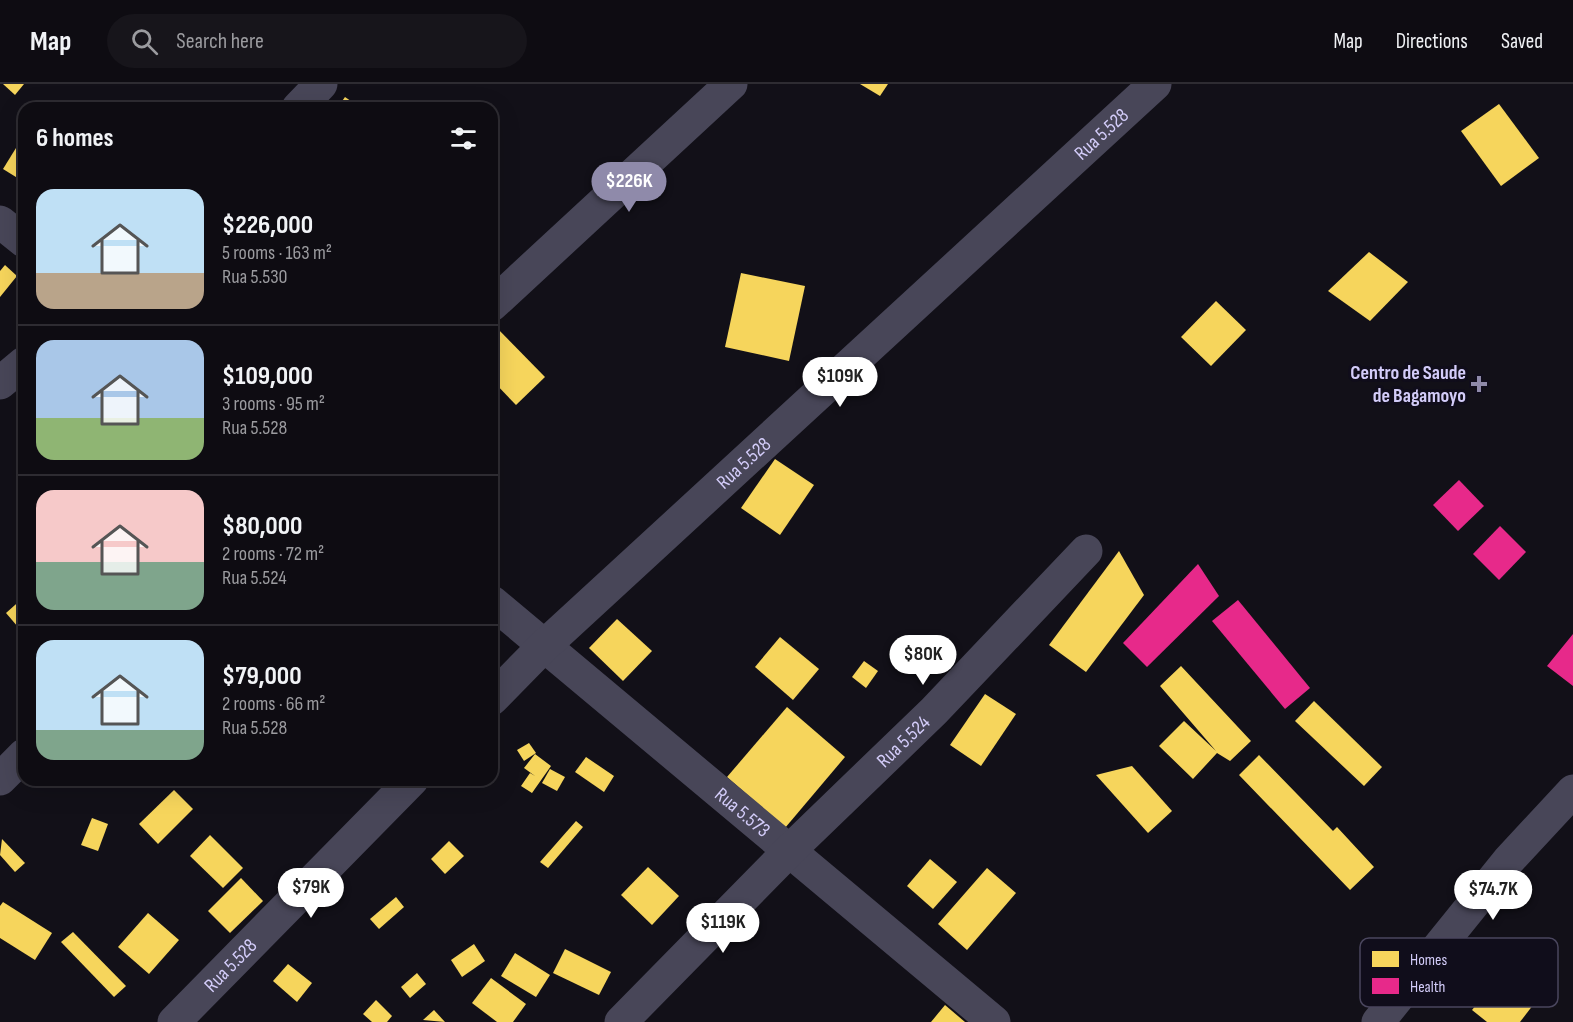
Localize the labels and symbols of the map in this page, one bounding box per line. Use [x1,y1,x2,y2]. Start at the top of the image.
street label: Rua 5.528 [1070,104,1134,165]
pin: $226K [587,162,671,213]
pin: $109K [798,357,882,408]
place label: Centro de Saude de Bagamoyo [1350,361,1466,408]
marker: Centro de Saude de Bagamoyo [1470,375,1488,393]
street label: Rua 5.528 [712,433,776,494]
pin: $80K [887,635,959,686]
street label: Rua 5.524 [872,711,935,773]
street label: Rua 5.573 [710,783,775,843]
pin: $79K [275,868,347,919]
pin: $74.7K [1444,870,1542,921]
pin: $119K [681,903,765,954]
street label: Rua 5.528 [199,934,262,997]
legend [1360,938,1558,1007]
text: Homes [1410,951,1447,970]
text: Health [1410,978,1445,997]

